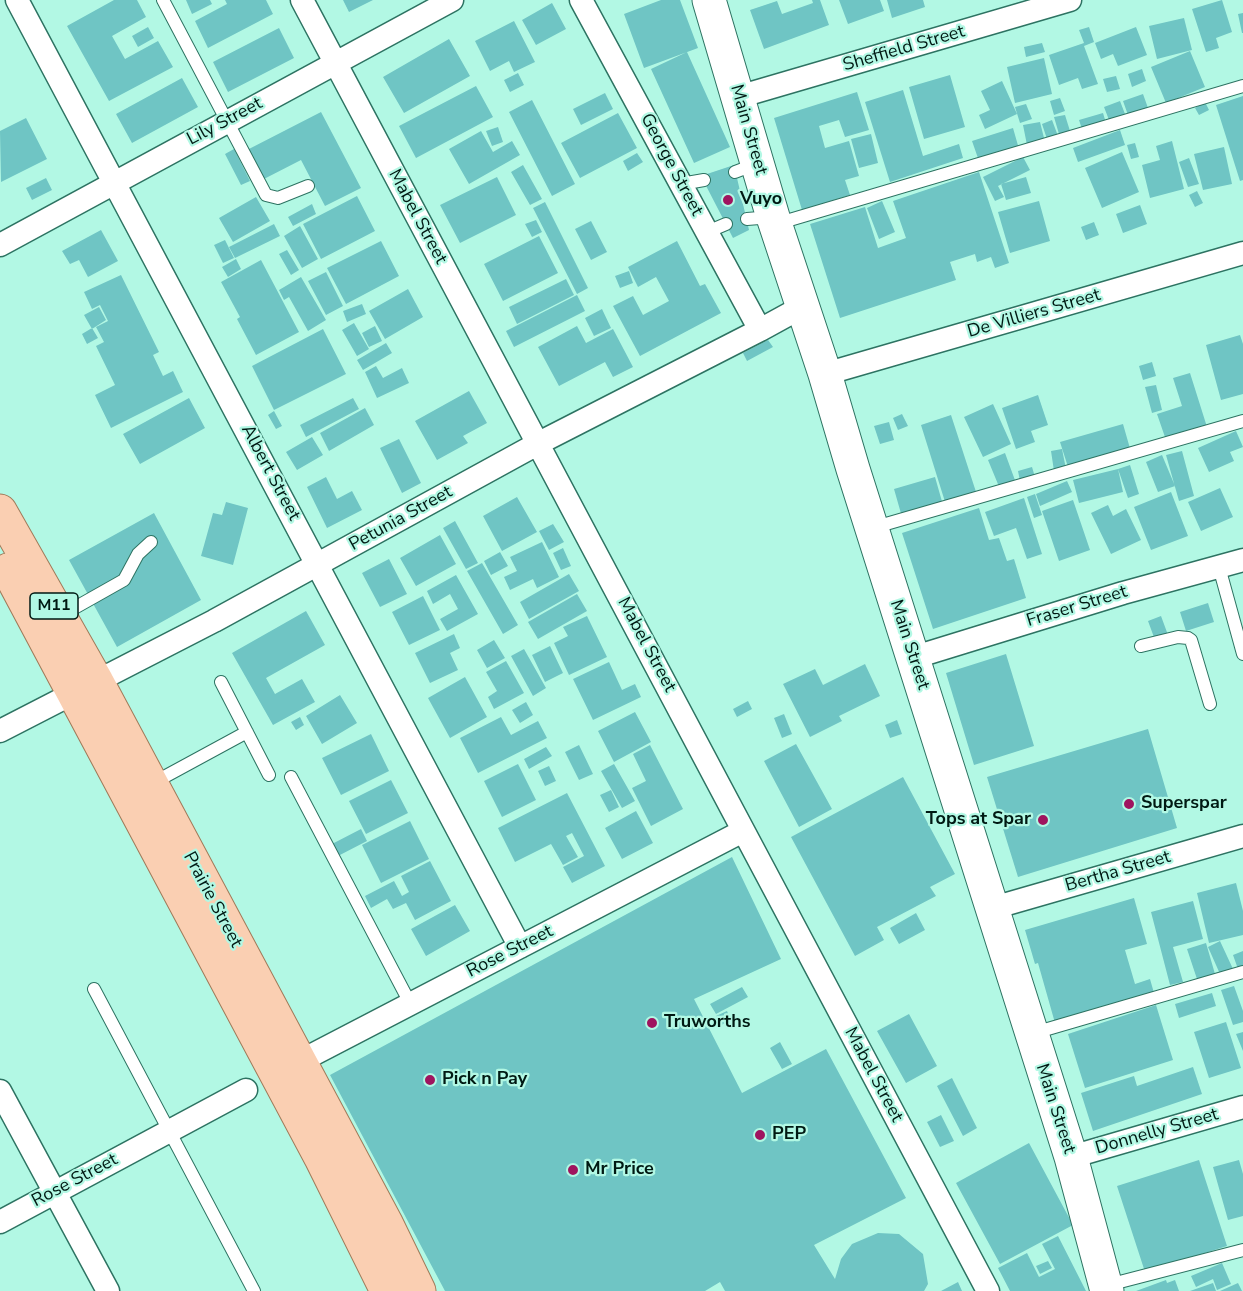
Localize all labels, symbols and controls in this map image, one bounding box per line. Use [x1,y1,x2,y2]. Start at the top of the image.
street label: Sheffield Street [841,21,967,77]
street label: Main Street [725,82,771,178]
street label: Lily Street [184,93,266,151]
street label: George Street [635,110,707,220]
street label: Mabel Street [383,166,451,268]
place label: Vuyo [740,189,782,211]
marker: Vuyo [721,193,735,207]
street label: De Villiers Street [965,285,1103,343]
street label: Albert Street [236,421,304,525]
street label: Petunia Street [346,482,456,556]
street label: Fraser Street [1024,581,1130,633]
road number: M11 [30,593,78,619]
street label: Mabel Street [612,594,680,696]
street label: Main Street [884,597,934,693]
place label: Superspar [1141,793,1227,815]
marker: Superspar [1122,797,1136,811]
place label: Tops at Spar [926,809,1031,831]
marker: Tops at Spar [1036,813,1050,827]
street label: Bertha Street [1063,847,1173,897]
street label: Prairie Street [178,848,246,952]
street label: Rose Street [463,921,557,983]
place label: Truworths [664,1012,751,1034]
marker: Truworths [645,1016,659,1030]
street label: Mabel Street [839,1024,907,1126]
street label: Main Street [1030,1061,1080,1157]
place label: Pick n Pay [442,1069,527,1091]
marker: Pick n Pay [423,1073,437,1087]
street label: Donnelly Street [1093,1104,1221,1160]
place label: PEP [772,1124,806,1146]
marker: PEP [753,1128,767,1142]
street label: Rose Street [29,1149,121,1213]
place label: Mr Price [585,1159,654,1181]
marker: Mr Price [566,1163,580,1177]

